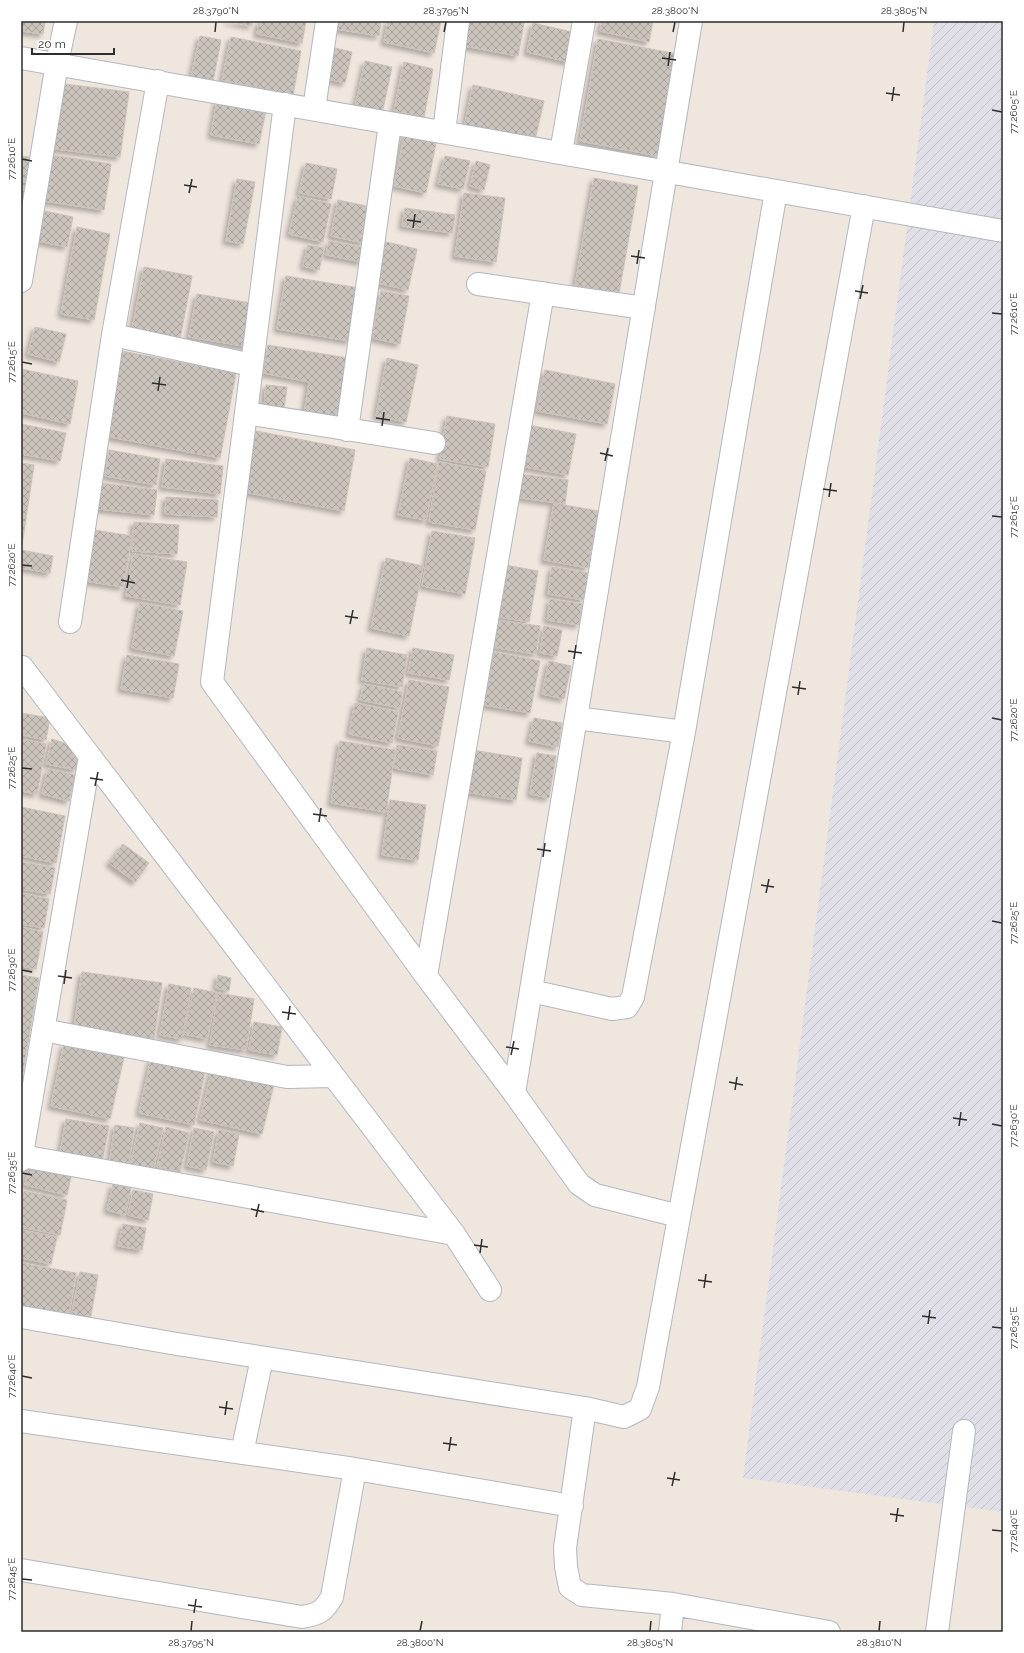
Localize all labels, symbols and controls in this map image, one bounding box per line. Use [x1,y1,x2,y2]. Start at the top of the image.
text: 28.3790°N [193,5,239,16]
text: 28.3795°N [423,5,469,16]
text: 28.3800°N [652,5,698,16]
text: 28.3805°N [881,5,927,16]
scale bar [32,30,114,56]
text: 20 m [38,37,66,51]
text: 77.2605°E [1008,90,1019,134]
text: 77.2610°E [6,138,17,180]
text: 77.2610°E [1008,293,1019,335]
text: 77.2615°E [6,341,17,383]
text: 77.2615°E [1008,496,1019,538]
text: 77.2620°E [6,543,17,587]
text: 77.2620°E [1008,698,1019,742]
text: 77.2625°E [6,747,17,789]
text: 77.2625°E [1008,902,1019,944]
text: 77.2630°E [6,948,17,992]
text: 77.2630°E [1008,1104,1019,1148]
text: 77.2635°E [6,1152,17,1194]
text: 77.2635°E [1008,1307,1019,1349]
text: 77.2640°E [6,1354,17,1398]
text: 77.2640°E [1008,1509,1019,1553]
text: 77.2645°E [6,1558,17,1600]
text: 28.3795°N [168,1637,214,1648]
text: 28.3800°N [397,1637,443,1648]
text: 28.3805°N [627,1637,673,1648]
text: 28.3810°N [857,1637,901,1648]

